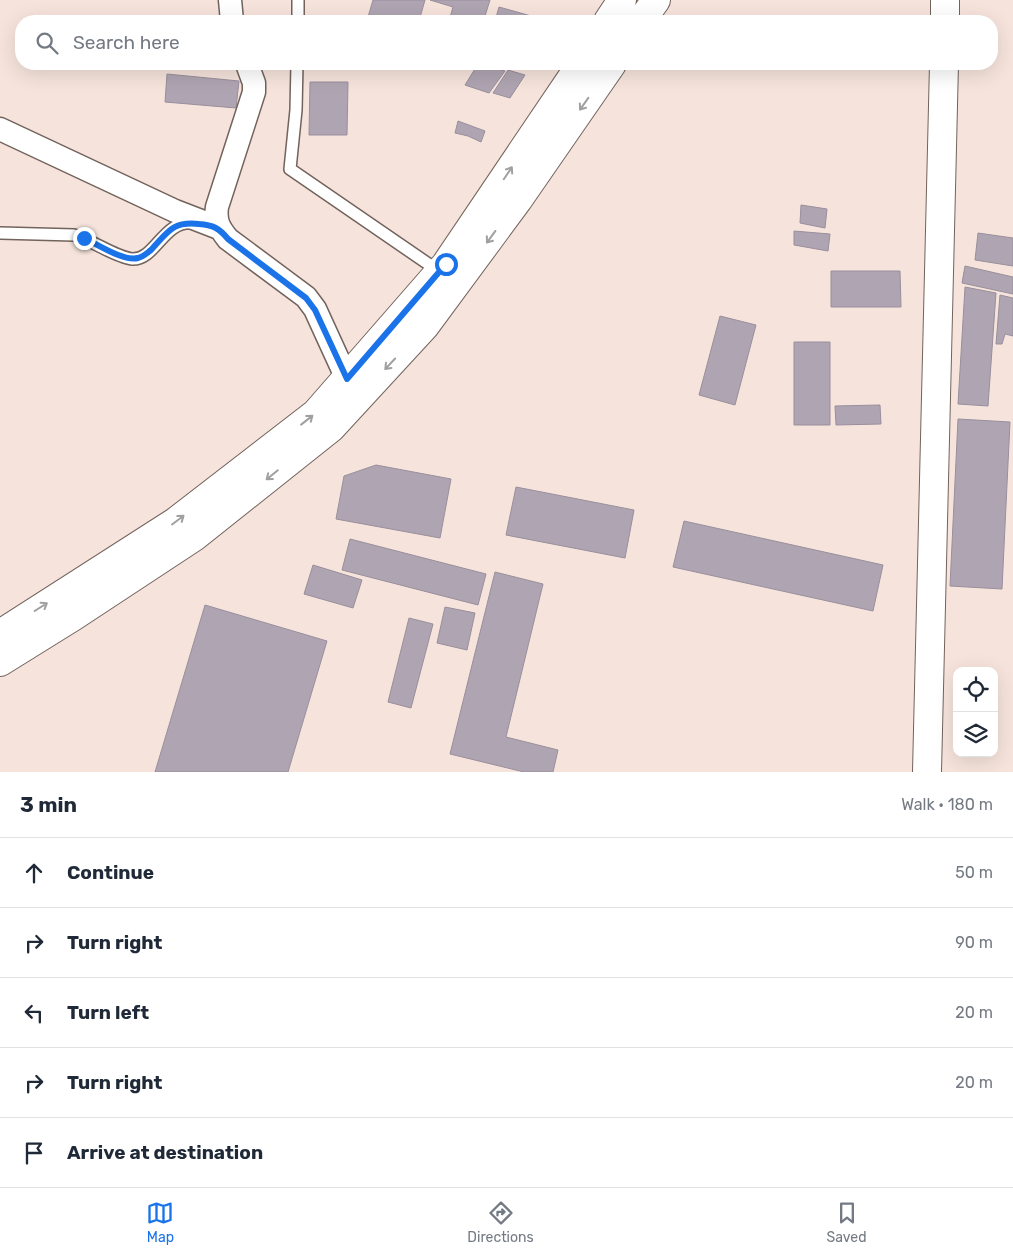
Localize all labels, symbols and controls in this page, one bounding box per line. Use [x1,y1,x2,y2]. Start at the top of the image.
search box [15,15,998,70]
icon: search [33,29,61,57]
text: Search here [73,31,180,54]
one-way arrow [579,97,589,111]
one-way arrow [503,166,513,180]
route end [73,227,96,250]
one-way arrow [486,230,496,244]
route start [435,253,458,276]
one-way arrow [384,358,396,370]
one-way arrow [300,415,313,426]
one-way arrow [266,469,279,480]
one-way arrow [171,515,185,525]
one-way arrow [34,602,48,612]
map controls [953,667,998,757]
button: locate [953,667,998,712]
button: layers [953,712,998,757]
text: 3 min [20,792,77,817]
text: Walk · 180 m [901,795,993,814]
icon: ahead [20,859,48,887]
text: Continue [67,861,154,884]
text: 50 m [955,863,993,882]
icon: right [20,929,48,957]
text: Turn right [67,931,162,954]
text: 90 m [955,933,993,952]
icon: left [20,999,48,1027]
text: Turn left [67,1001,149,1024]
text: 20 m [955,1003,993,1022]
icon: right [20,1069,48,1097]
text: Turn right [67,1071,162,1094]
text: 20 m [955,1073,993,1092]
icon: arrive [20,1139,48,1167]
text: Arrive at destination [67,1141,263,1164]
tab: Map [146,1199,174,1246]
tab: Directions [467,1199,534,1246]
tab: Saved [827,1199,867,1246]

